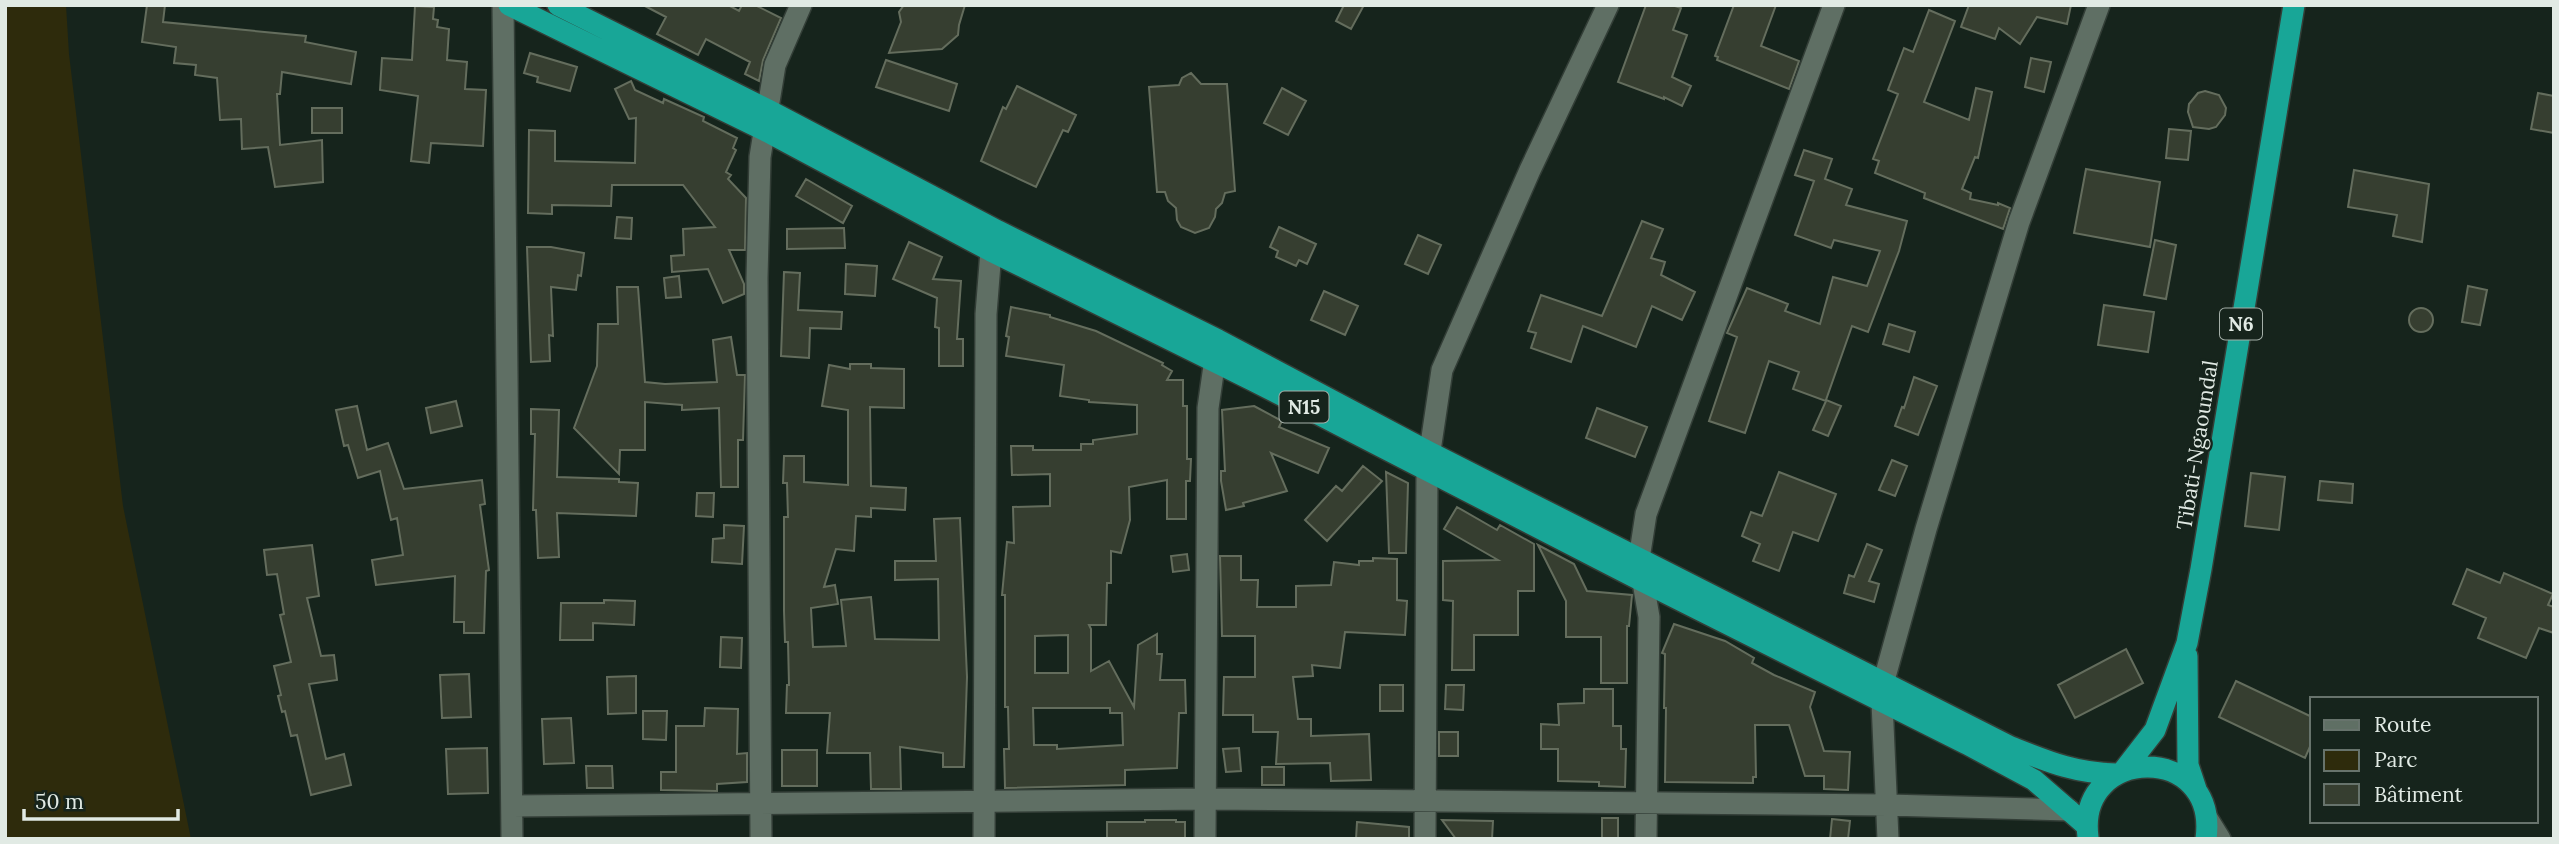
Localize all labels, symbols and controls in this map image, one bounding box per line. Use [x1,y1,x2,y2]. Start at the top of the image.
road number: N6 [2220,308,2262,340]
street label: Tibati-Ngaoundal [2170,358,2224,532]
road number: N15 [1280,392,1328,422]
legend [2310,697,2538,823]
text: Route [2374,711,2431,738]
text: Parc [2374,746,2418,773]
scale bar [24,778,178,822]
text: Bâtiment [2374,781,2463,808]
text: 50 m [35,788,84,815]

